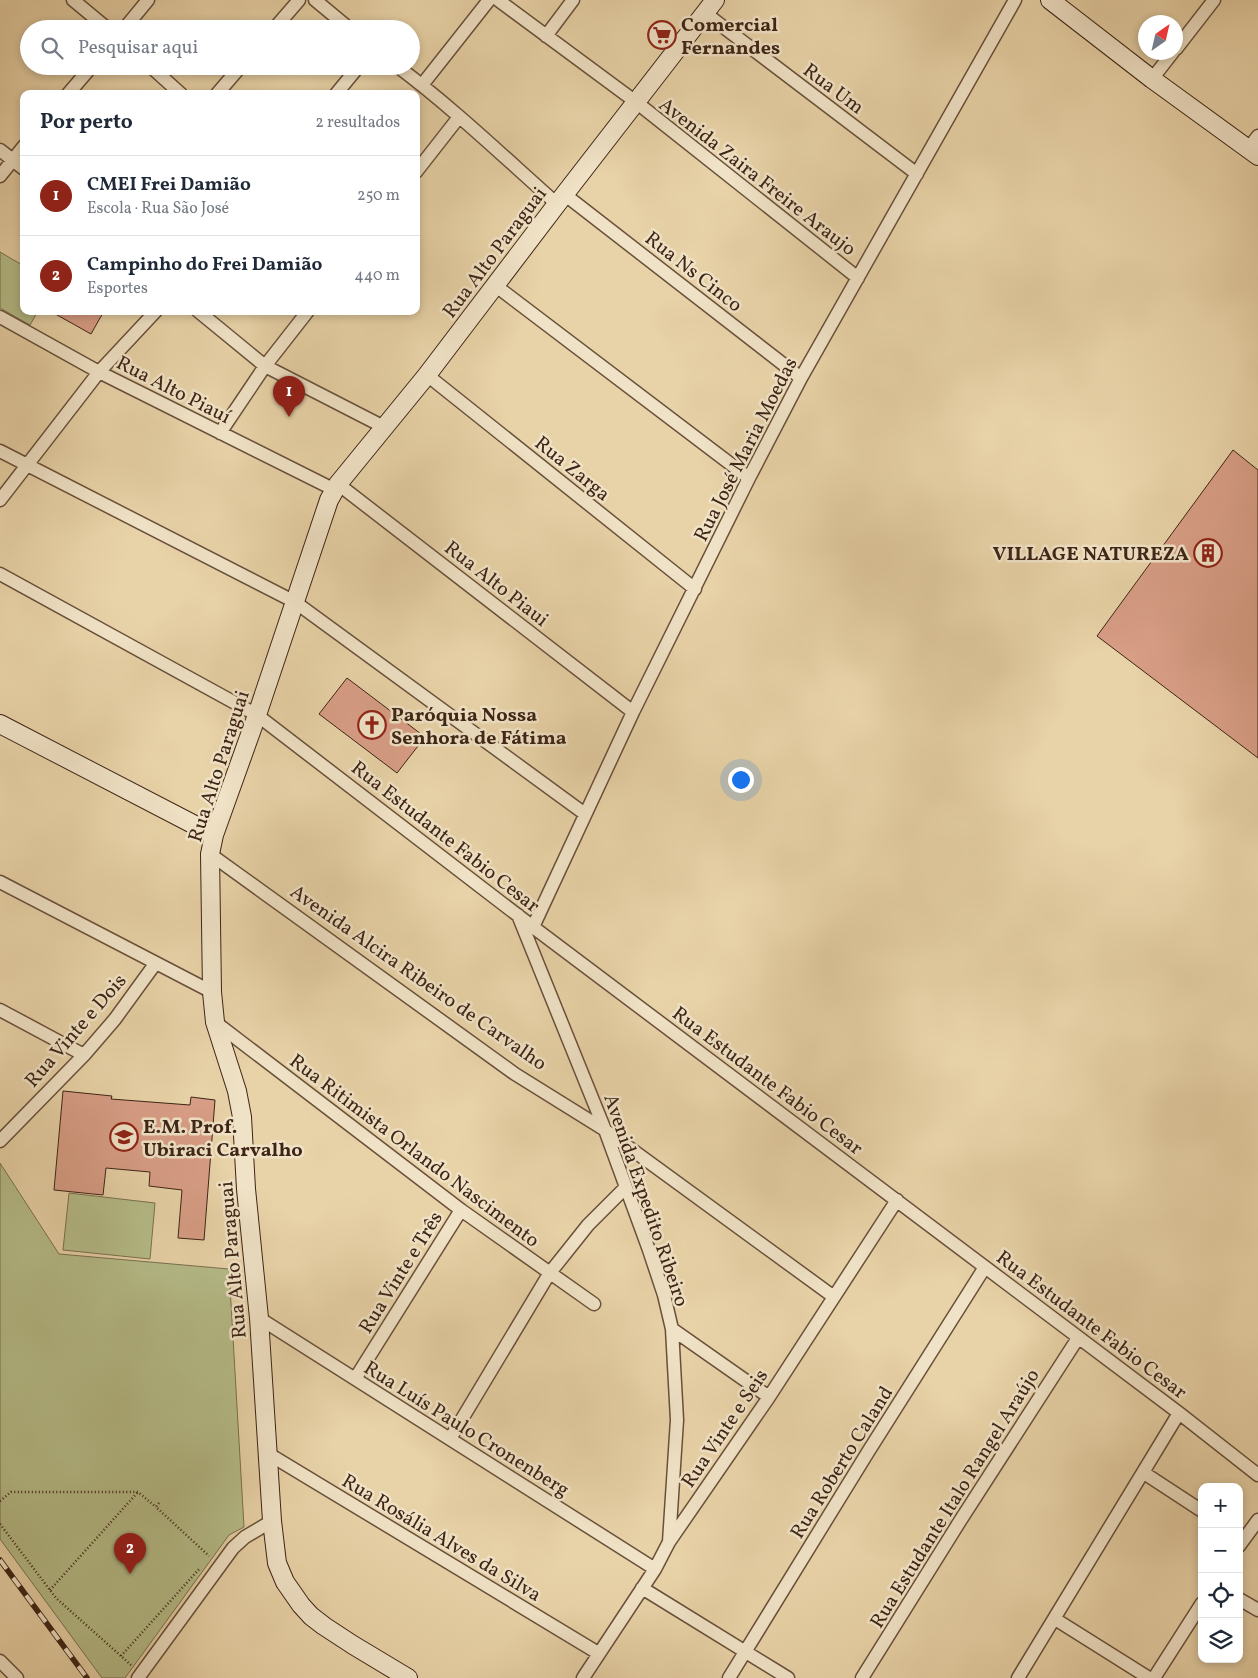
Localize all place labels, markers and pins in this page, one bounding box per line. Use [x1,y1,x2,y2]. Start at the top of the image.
place label: Comercial Fernandes [681,12,780,63]
supermarket icon: Comercial Fernandes [647,20,677,50]
pin: 1 [273,376,305,417]
building icon: VILLAGE NATUREZA [1193,538,1223,568]
place label: VILLAGE NATUREZA [993,541,1189,569]
place label: Paróquia Nossa Senhora de Fátima [391,702,567,753]
church icon: Paróquia Nossa Senhora de Fátima [357,710,387,740]
place label: E.M. Prof. Ubiraci Carvalho [143,1114,303,1165]
school or university icon: E.M. Prof. Ubiraci Carvalho [109,1122,139,1152]
pin: 2 [114,1533,146,1574]

